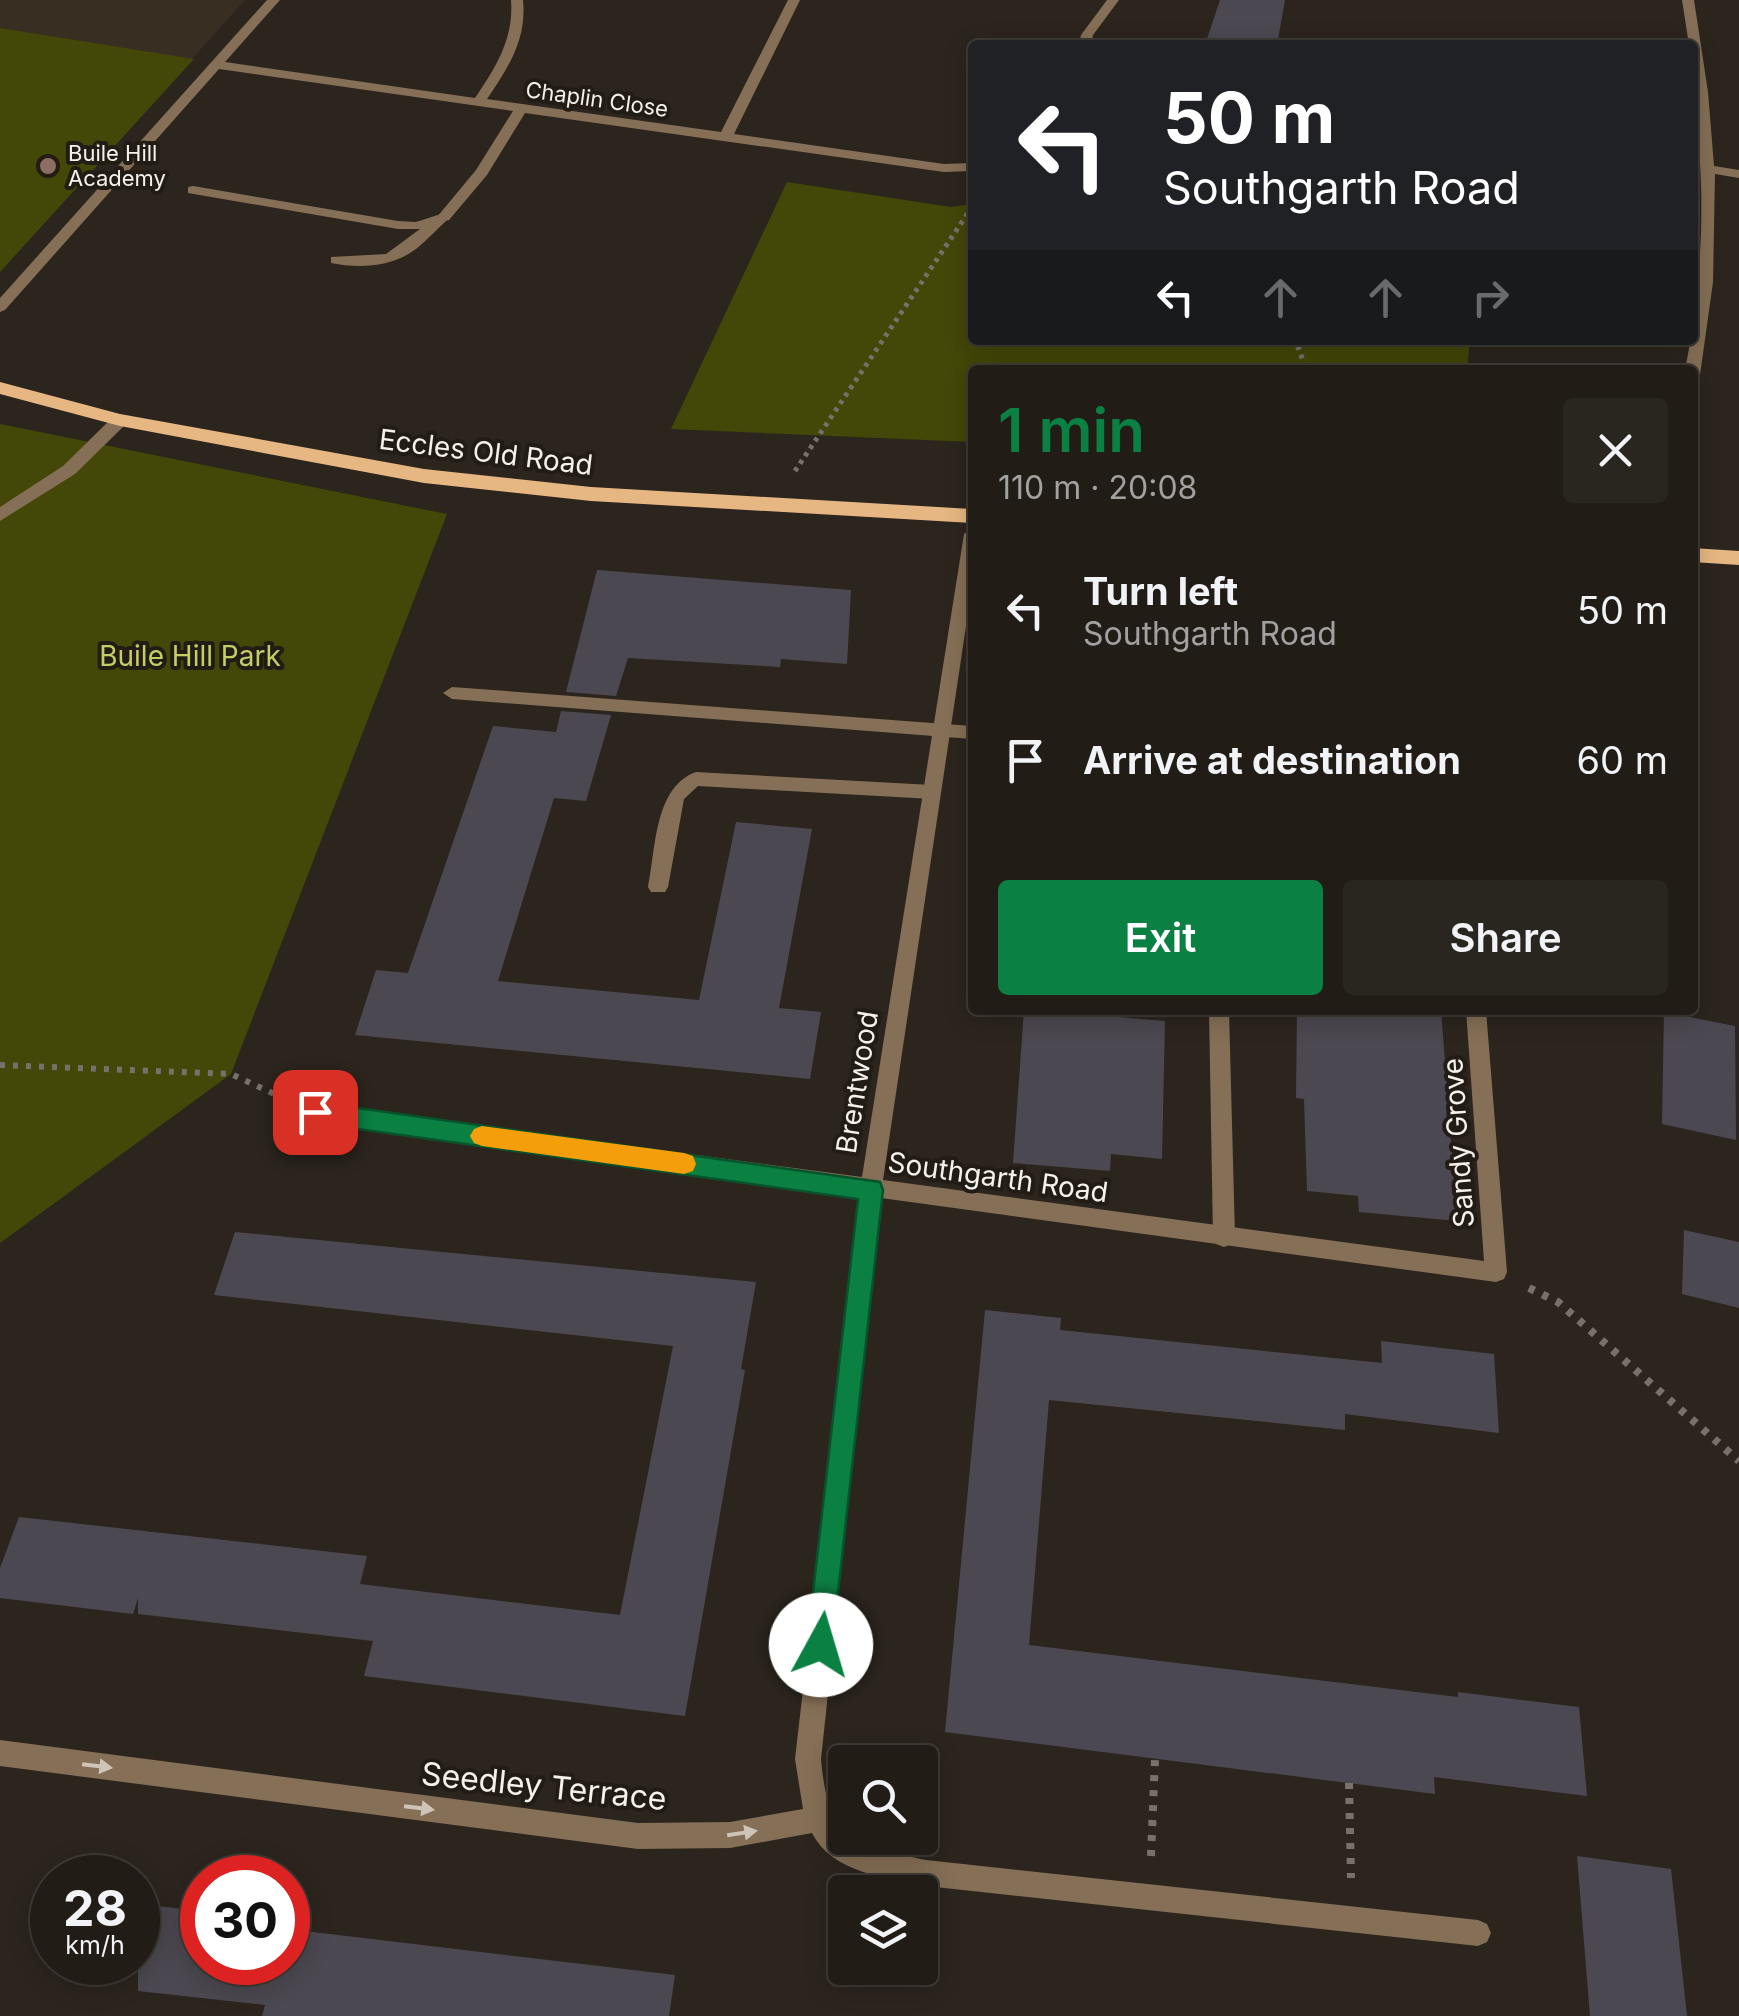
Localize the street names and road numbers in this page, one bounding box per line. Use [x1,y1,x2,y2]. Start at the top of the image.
street label: Chaplin Close [524,76,670,122]
street label: Eccles Old Road [377,422,595,482]
street label: Brentwood [829,1008,885,1156]
street label: Sandy Grove [1435,1057,1481,1229]
street label: Southgarth Road [886,1145,1110,1209]
street label: Seedley Terrace [419,1754,669,1818]

